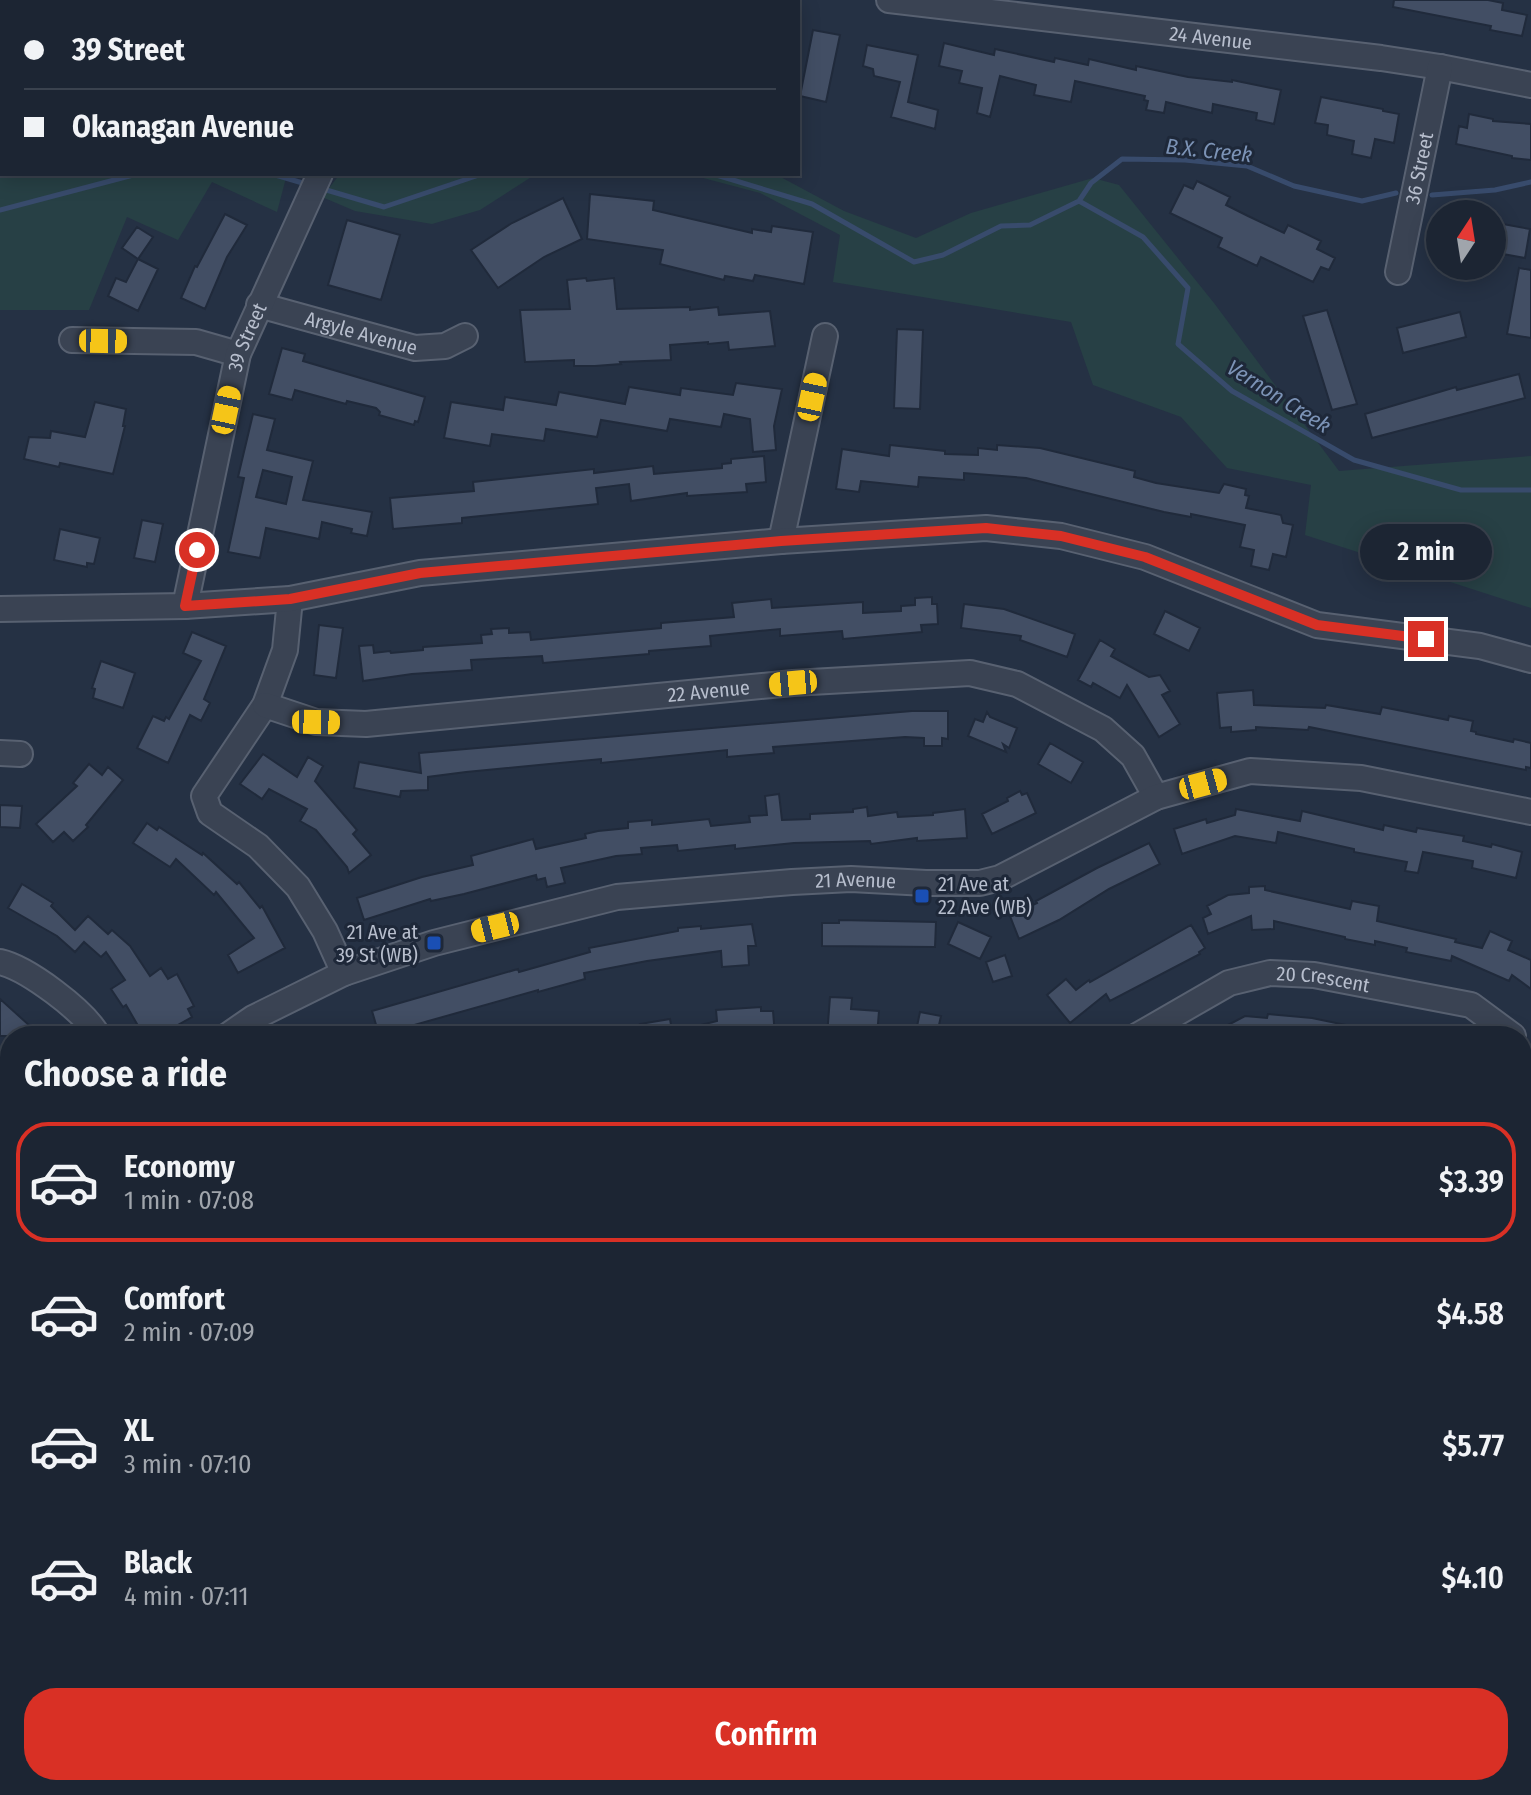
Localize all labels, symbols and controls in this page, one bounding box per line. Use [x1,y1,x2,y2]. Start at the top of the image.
street label: 24 Avenue [1168,21,1253,55]
text: 39 Street [72,32,185,68]
text: Okanagan Avenue [72,109,294,145]
street label: 36 Street [1400,130,1438,206]
water label: B.X. Creek [1164,133,1254,168]
north arrow [1426,200,1506,280]
map controls [1426,200,1506,280]
street label: 39 Street [223,299,272,374]
street label: Argyle Avenue [302,306,420,360]
car [79,329,127,353]
water label: Vernon Creek [1222,354,1336,439]
car [795,371,829,423]
car [209,384,243,436]
callout: 2 min [1360,523,1492,579]
route start [179,532,215,568]
text: 2 min [1397,536,1455,567]
route end [1408,621,1444,657]
car [768,669,818,697]
street label: 22 Avenue [666,675,751,707]
car [292,710,340,734]
car [1177,766,1229,802]
street label: 21 Avenue [814,867,897,893]
place label: 21 Ave at 22 Ave (WB) [938,872,1032,919]
marker: 21 Ave at 22 Ave (WB) [913,887,931,905]
car [469,910,521,944]
place label: 21 Ave at 39 St (WB) [336,920,418,967]
marker: 21 Ave at 39 St (WB) [425,934,443,952]
street label: 20 Crescent [1276,961,1372,997]
text: Choose a ride [24,1052,227,1096]
icon: car [28,1146,100,1218]
text: Economy [124,1149,235,1185]
text: $3.39 [1439,1164,1504,1200]
text: 1 min · 07:08 [124,1185,254,1216]
icon: car [28,1278,100,1350]
text: Comfort [124,1281,225,1317]
text: $4.58 [1437,1296,1504,1332]
text: 2 min · 07:09 [124,1317,255,1348]
icon: car [28,1410,100,1482]
text: XL [124,1413,154,1449]
text: $5.77 [1443,1428,1504,1464]
text: 3 min · 07:10 [124,1449,252,1480]
icon: car [28,1542,100,1614]
text: Black [124,1545,192,1581]
text: $4.10 [1442,1560,1504,1596]
text: 4 min · 07:11 [124,1581,249,1612]
button: Confirm [24,1688,1508,1780]

